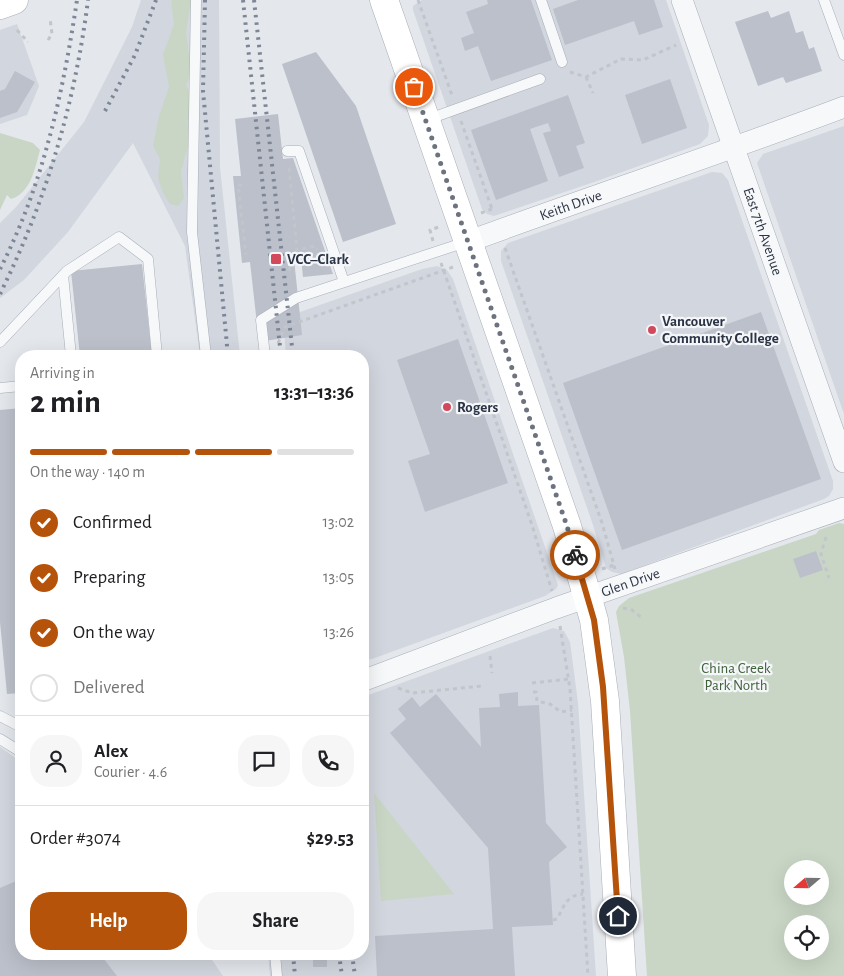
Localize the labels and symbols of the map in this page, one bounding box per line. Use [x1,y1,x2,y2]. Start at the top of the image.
pin [393,66,435,108]
street label: East 7th Avenue [740,186,785,277]
street label: Keith Drive [538,187,604,223]
marker: VCC–Clark [269,252,283,266]
place label: VCC–Clark [287,252,349,267]
place label: Vancouver Community College [662,314,779,346]
marker: Vancouver Community College [646,324,658,336]
place label: Rogers [457,400,499,415]
marker: Rogers [441,401,453,413]
courier [550,530,600,580]
street label: Glen Drive [599,566,662,600]
park label: China Creek Park North [701,661,771,693]
north arrow [784,860,829,905]
pin [597,895,639,937]

